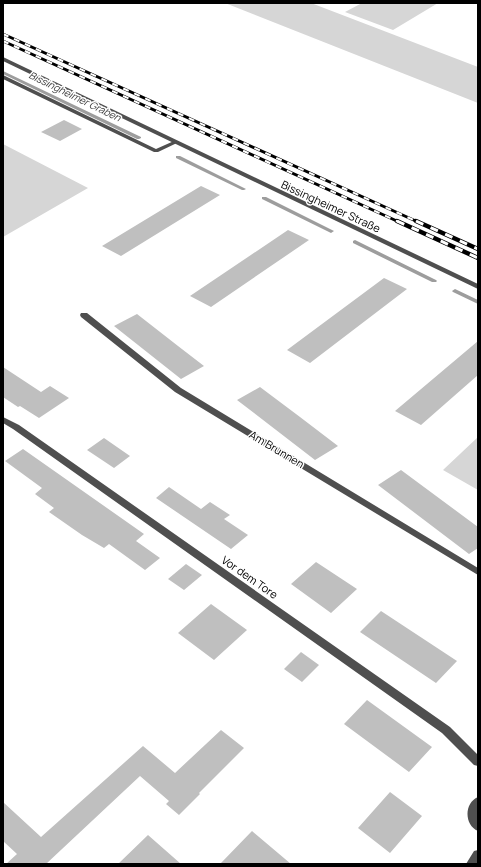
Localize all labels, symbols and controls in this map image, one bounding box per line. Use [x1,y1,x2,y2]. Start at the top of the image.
water label: Bissingheimer Graben [27,68,124,125]
street label: Bissingheimer Straße [279,176,384,236]
street label: Am Brunnen [247,427,307,471]
street label: Vor dem Tore [219,552,282,602]

